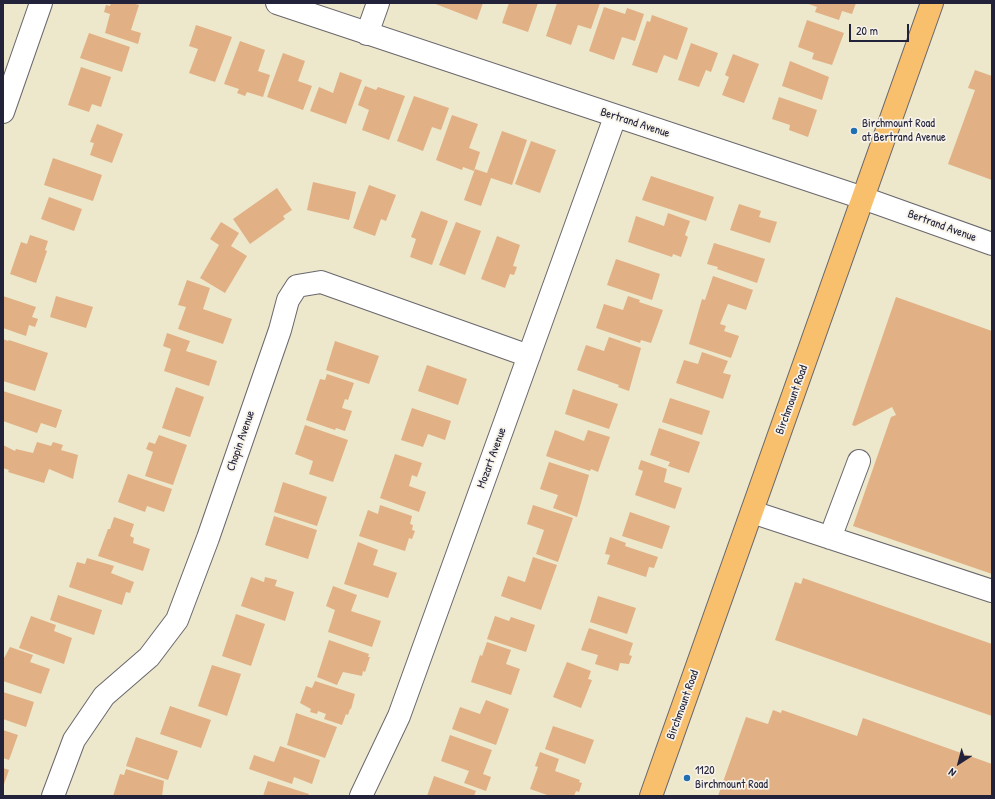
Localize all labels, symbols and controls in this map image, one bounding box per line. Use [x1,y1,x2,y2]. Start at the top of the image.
scale bar [851,16,911,42]
text: 20 m [856,22,878,39]
street label: Bertrand Avenue [598,105,672,141]
place label: Birchmount Road at Bertrand Avenue [862,117,946,145]
marker: Birchmount Road at Bertrand Avenue [849,126,859,136]
street label: Bertrand Avenue [906,207,978,245]
street label: Birchmount Road [773,363,811,437]
street label: Chopin Avenue [224,409,258,473]
street label: Mozart Avenue [474,426,510,490]
street label: Birchmount Road [664,668,702,742]
north arrow [939,743,979,783]
place label: 1120 Birchmount Road [695,764,768,792]
text: N [945,765,958,780]
marker: 1120 Birchmount Road [682,773,692,783]

